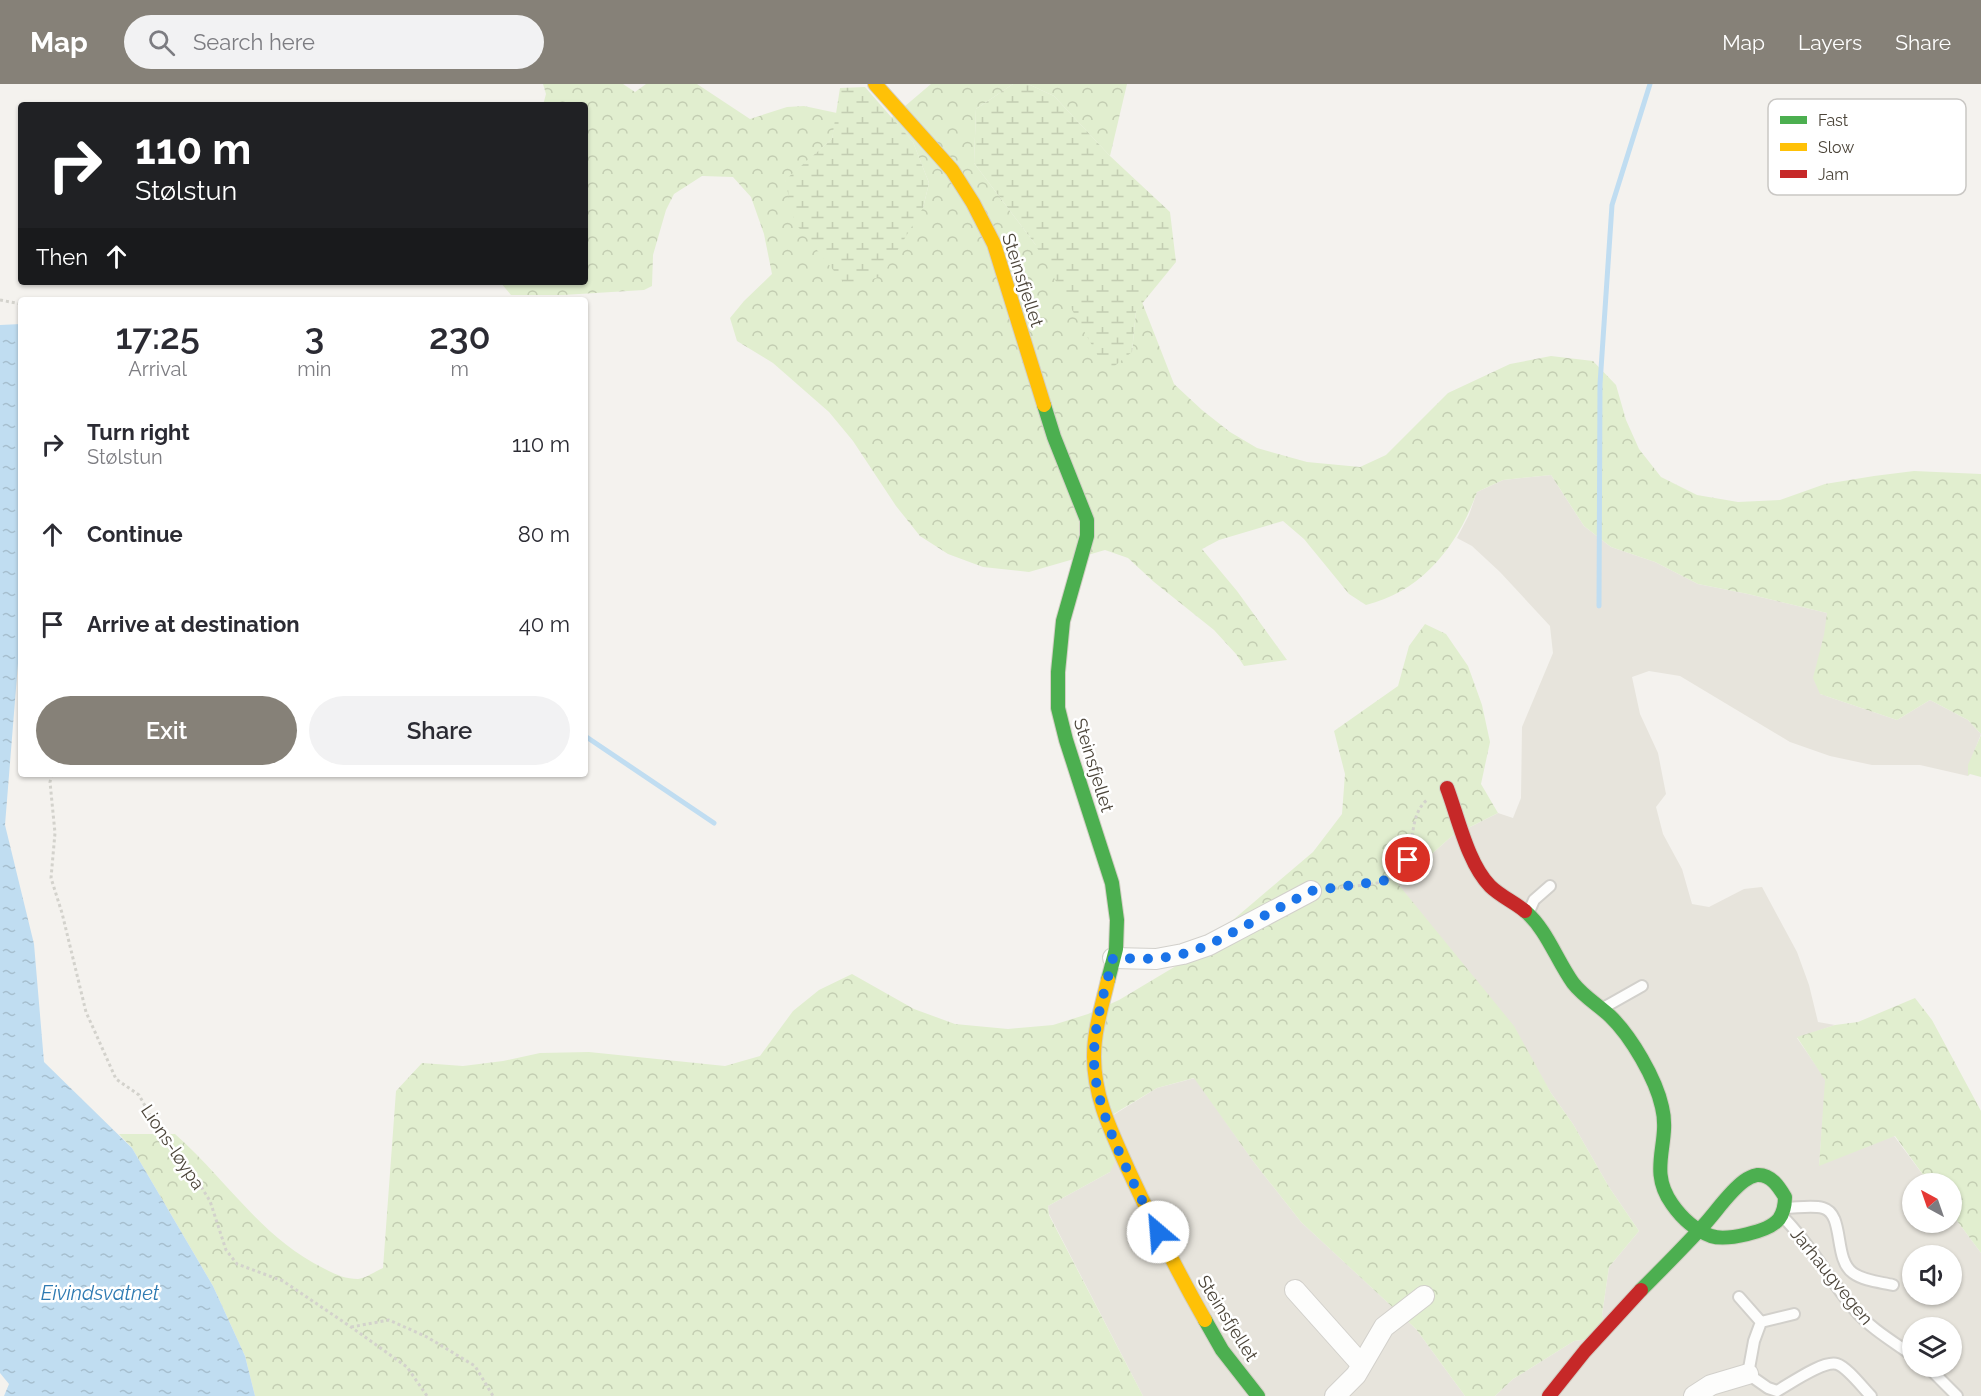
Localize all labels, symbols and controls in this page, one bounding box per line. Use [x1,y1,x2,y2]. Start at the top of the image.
search box [124,15,544,69]
text: Map [30,26,88,59]
icon: search [145,26,178,59]
text: Search here [193,29,315,55]
text: Map [1722,30,1765,55]
text: Layers [1798,30,1862,55]
text: Share [1895,30,1951,55]
legend [1768,99,1966,195]
text: Fast [1818,111,1849,130]
text: 110 m [135,125,251,174]
icon: right [36,126,114,204]
text: Slow [1818,138,1854,157]
text: Jam [1818,165,1849,184]
text: Stølstun [135,175,237,206]
street label: Steinsfjellet [998,231,1048,329]
icon: ahead [100,240,133,273]
text: Then [36,244,88,270]
text: 17:25 [115,315,200,357]
text: 3 [304,315,324,357]
text: 230 [429,315,491,357]
text: Arrival [128,357,187,381]
text: min [297,357,332,381]
text: m [451,357,469,381]
text: Turn right [87,419,190,445]
icon: right [36,428,69,461]
text: 110 m [512,431,570,457]
text: Stølstun [87,445,163,469]
icon: ahead [36,518,69,551]
text: Continue [87,521,183,547]
text: 80 m [518,521,570,547]
icon: arrive [36,608,69,641]
text: Arrive at destination [87,611,300,637]
text: 40 m [519,611,570,637]
button: Exit [36,696,297,765]
button: Share [309,696,570,765]
street label: Steinsfjellet [1070,715,1118,815]
pin [1382,834,1433,885]
icon: arrive [1391,843,1424,876]
street label: Lions-løypa [137,1101,209,1193]
north arrow [1902,1173,1962,1233]
map controls [1902,1173,1962,1377]
position arrow [1126,1200,1190,1264]
street label: Jarhaugvegen [1786,1223,1878,1329]
button: sound [1902,1245,1962,1305]
street label: Steinsfjellet [1193,1271,1263,1365]
water label: Eivindsvatnet [41,1281,160,1305]
button: layers [1902,1317,1962,1377]

